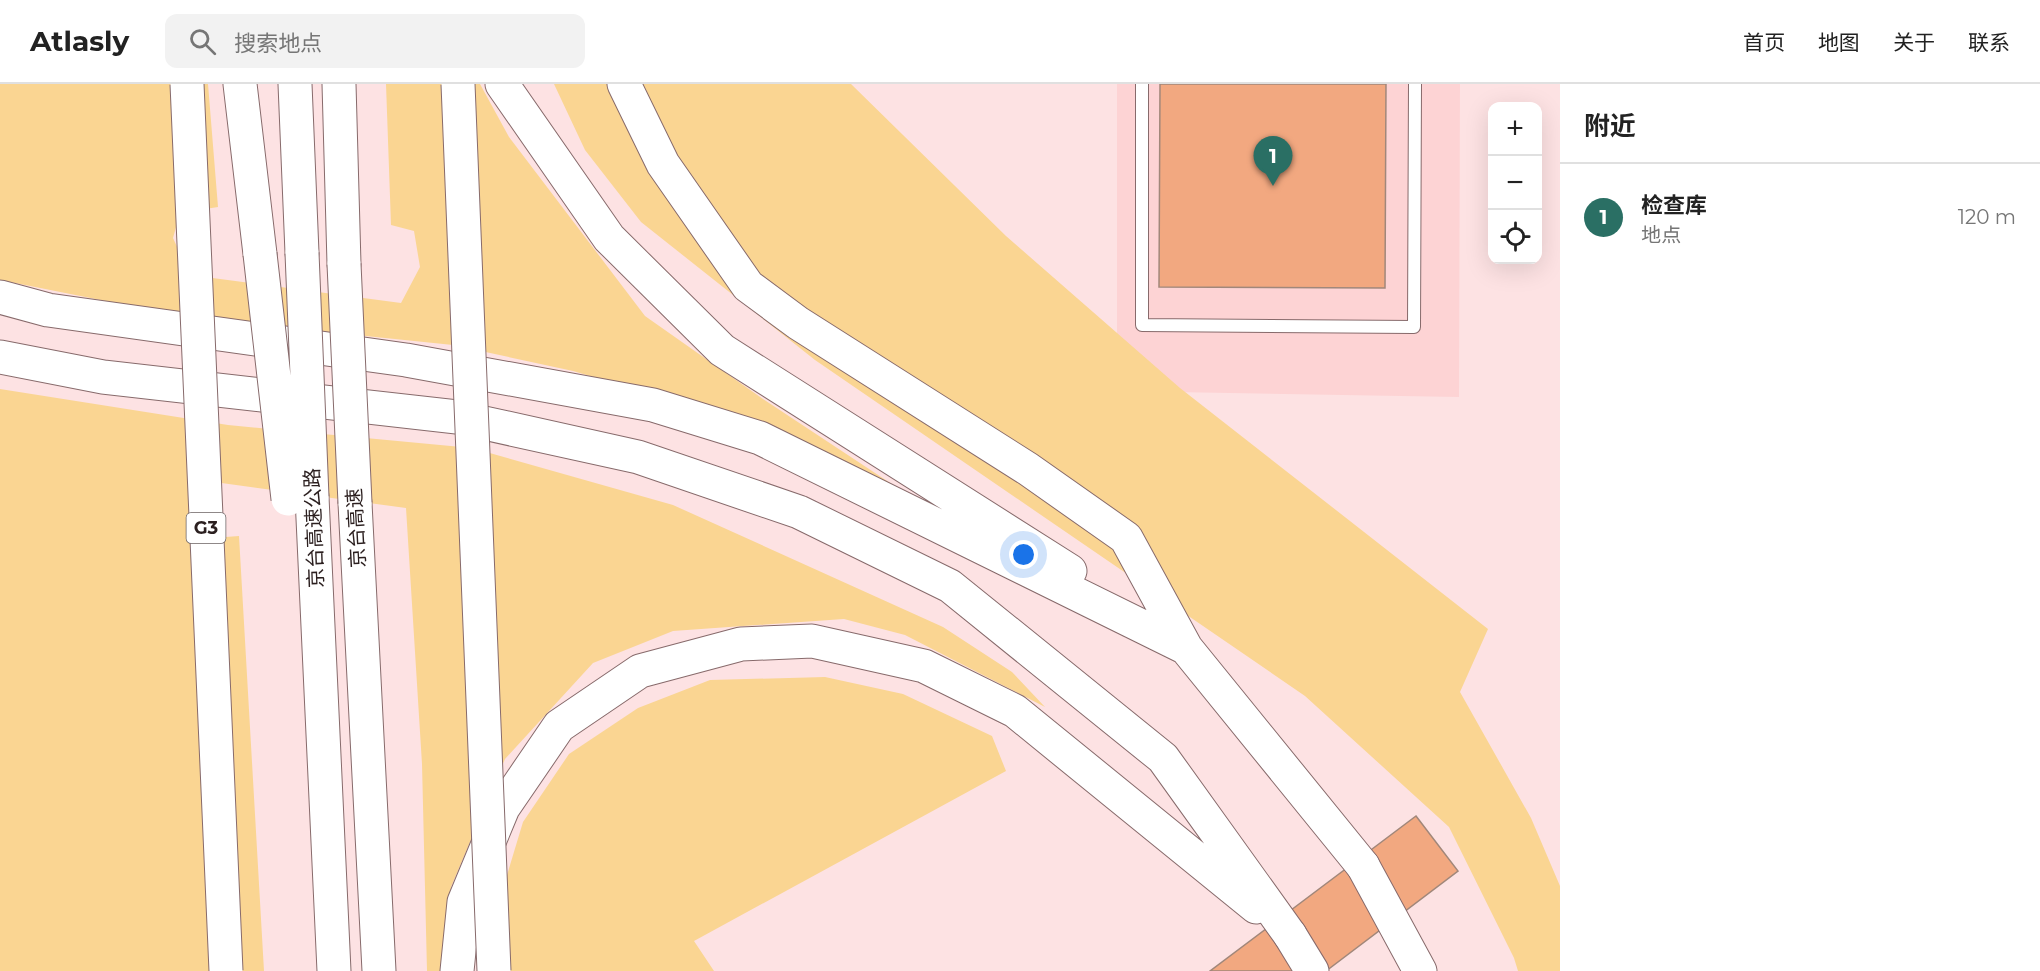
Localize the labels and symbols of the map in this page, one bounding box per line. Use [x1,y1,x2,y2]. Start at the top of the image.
pin: 1 [1254,136,1292,186]
street label: 京台高速公路 [300,468,328,588]
street label: 京台高速 [342,487,370,569]
road number: G3 [186,513,226,543]
your location [1009,540,1038,569]

